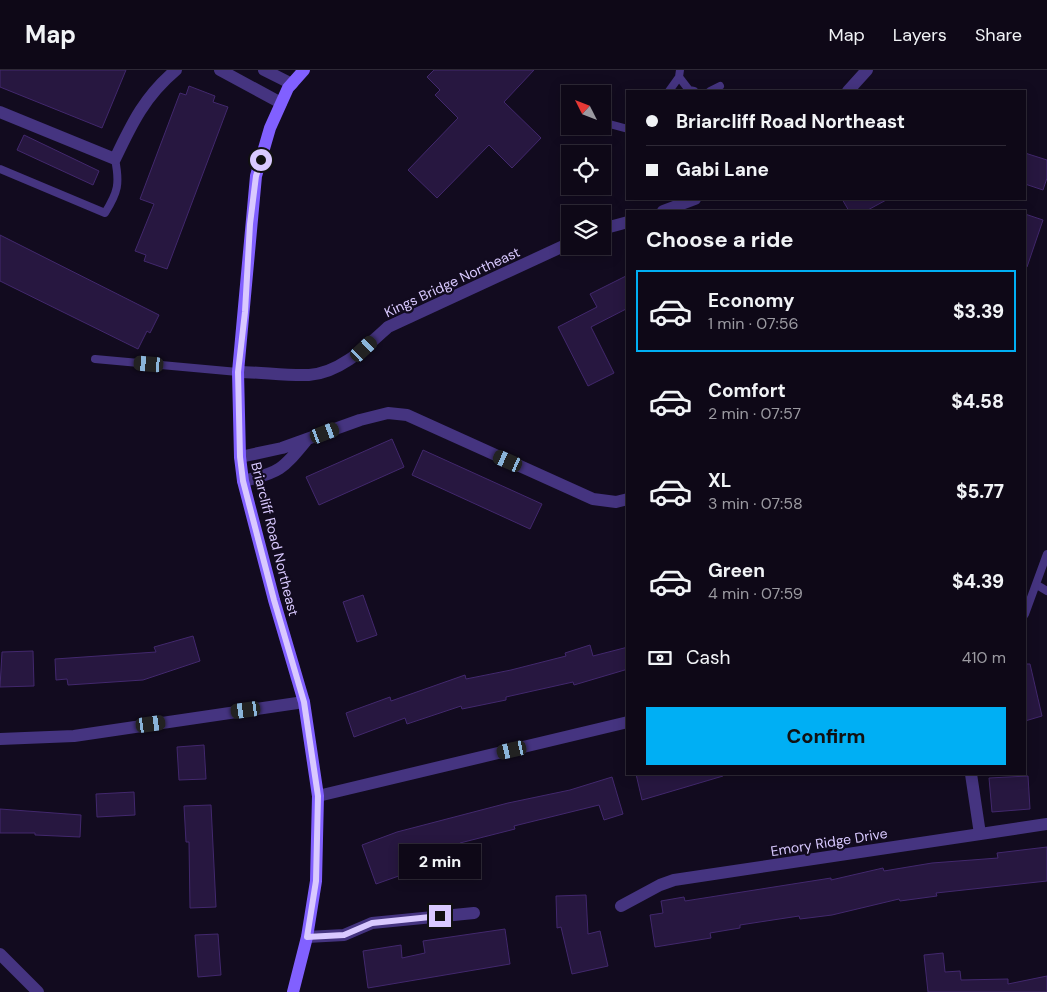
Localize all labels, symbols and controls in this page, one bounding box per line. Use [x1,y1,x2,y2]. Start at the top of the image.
text: Map [25,19,76,50]
text: Map [829,23,865,47]
text: Layers [893,23,947,47]
text: Share [975,23,1022,47]
north arrow [561,85,611,135]
map controls [561,85,611,255]
text: Briarcliff Road Northeast [676,109,905,134]
button: locate [561,145,611,195]
route start [250,149,272,171]
text: Gabi Lane [676,157,769,182]
button: layers [561,205,611,255]
text: Choose a ride [646,225,794,254]
street label: Kings Bridge Northeast [381,243,523,321]
text: Economy [708,288,795,313]
icon: car [648,289,693,334]
text: $3.39 [953,299,1004,324]
text: 1 min · 07:56 [708,313,799,334]
car [347,333,380,365]
car [133,355,164,373]
text: Comfort [708,378,786,403]
icon: car [648,379,693,424]
text: $4.58 [951,389,1004,414]
text: 2 min · 07:57 [708,403,801,424]
car [308,421,341,445]
car [491,448,524,474]
street label: Briarcliff Road Northeast [247,460,303,618]
text: XL [708,468,731,493]
icon: car [648,469,693,514]
text: $5.77 [956,479,1004,504]
text: 3 min · 07:58 [708,493,803,514]
text: Green [708,558,765,583]
icon: car [648,559,693,604]
text: $4.39 [952,569,1004,594]
text: 4 min · 07:59 [708,583,803,604]
icon: cash [646,644,674,672]
text: Cash [686,645,730,670]
text: 410 m [962,647,1006,668]
car [230,700,261,720]
button: Confirm [646,707,1006,765]
car [135,714,166,734]
car [495,739,528,761]
street label: Emory Ridge Drive [769,824,889,860]
callout: 2 min [399,844,481,878]
text: 2 min [419,851,461,872]
route end [429,905,451,927]

